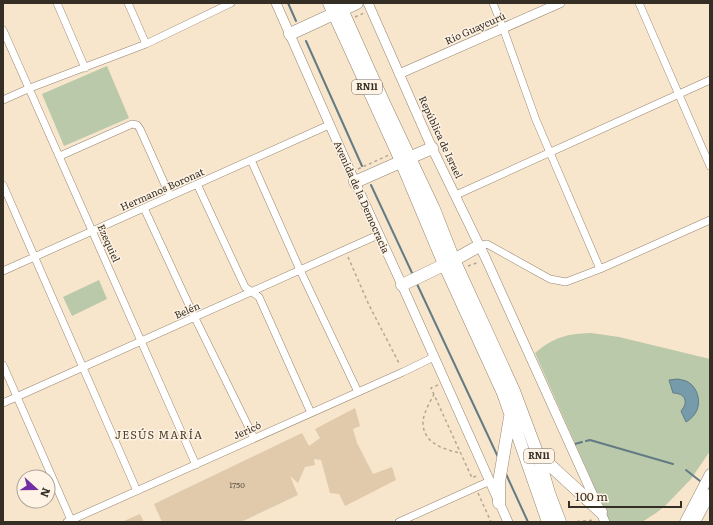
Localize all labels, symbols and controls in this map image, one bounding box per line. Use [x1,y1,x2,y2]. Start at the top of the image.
street label: Río Guaycurú [442,7,508,48]
road number: RN11 [352,80,382,94]
street label: República de Israel [416,93,467,181]
street label: Avenida de la Democracia [331,138,394,256]
street label: Hermanos Boronat [117,163,206,214]
street label: Ezequiel [94,221,125,265]
street label: Belén [172,297,202,322]
street label: Jericó [230,417,263,442]
district label: JESÚS MARÍA [115,426,203,442]
road number: RN11 [524,449,554,463]
north arrow [16,469,56,509]
house number: 1750 [229,479,245,490]
scale bar [569,483,681,509]
text: N [37,486,55,500]
text: 100 m [575,487,608,505]

